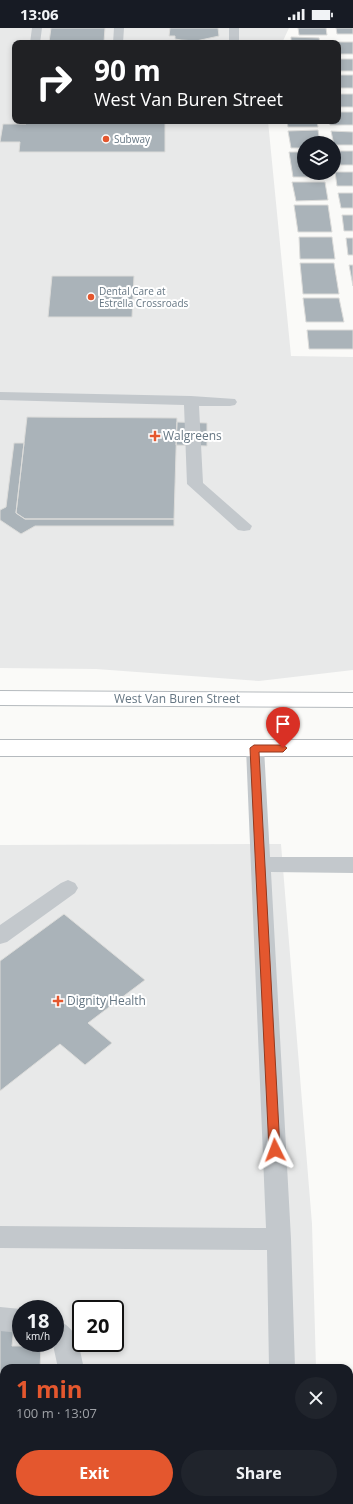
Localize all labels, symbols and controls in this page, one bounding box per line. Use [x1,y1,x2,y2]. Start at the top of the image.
text: 13:06 [20,4,59,24]
text: 90 m [94,51,161,89]
icon: right [28,56,80,108]
text: West Van Buren Street [94,87,283,111]
place label: Subway [114,132,151,146]
marker: Subway [101,134,111,144]
map controls [297,136,341,180]
button: layers [297,136,341,180]
place label: Dental Care at Estrella Crossroads [99,284,189,310]
marker: Dental Care at Estrella Crossroads [86,292,96,302]
place label: Walgreens [163,427,222,444]
marker: Walgreens [150,431,160,441]
street label: West Van Buren Street [114,690,240,707]
pin [266,707,300,748]
icon: arrive [272,713,294,735]
place label: Dignity Health [67,992,146,1009]
marker: Dignity Health [52,995,64,1007]
position arrow [254,1129,296,1171]
speed limit sign: 20 [72,1300,124,1352]
text: 18 [27,1307,49,1334]
text: km/h [26,1329,50,1343]
text: 1 min [16,1372,83,1405]
button: close [295,1377,337,1419]
text: 100 m · 13:07 [16,1404,97,1422]
button: Exit [16,1450,173,1496]
button: Share [181,1450,337,1496]

